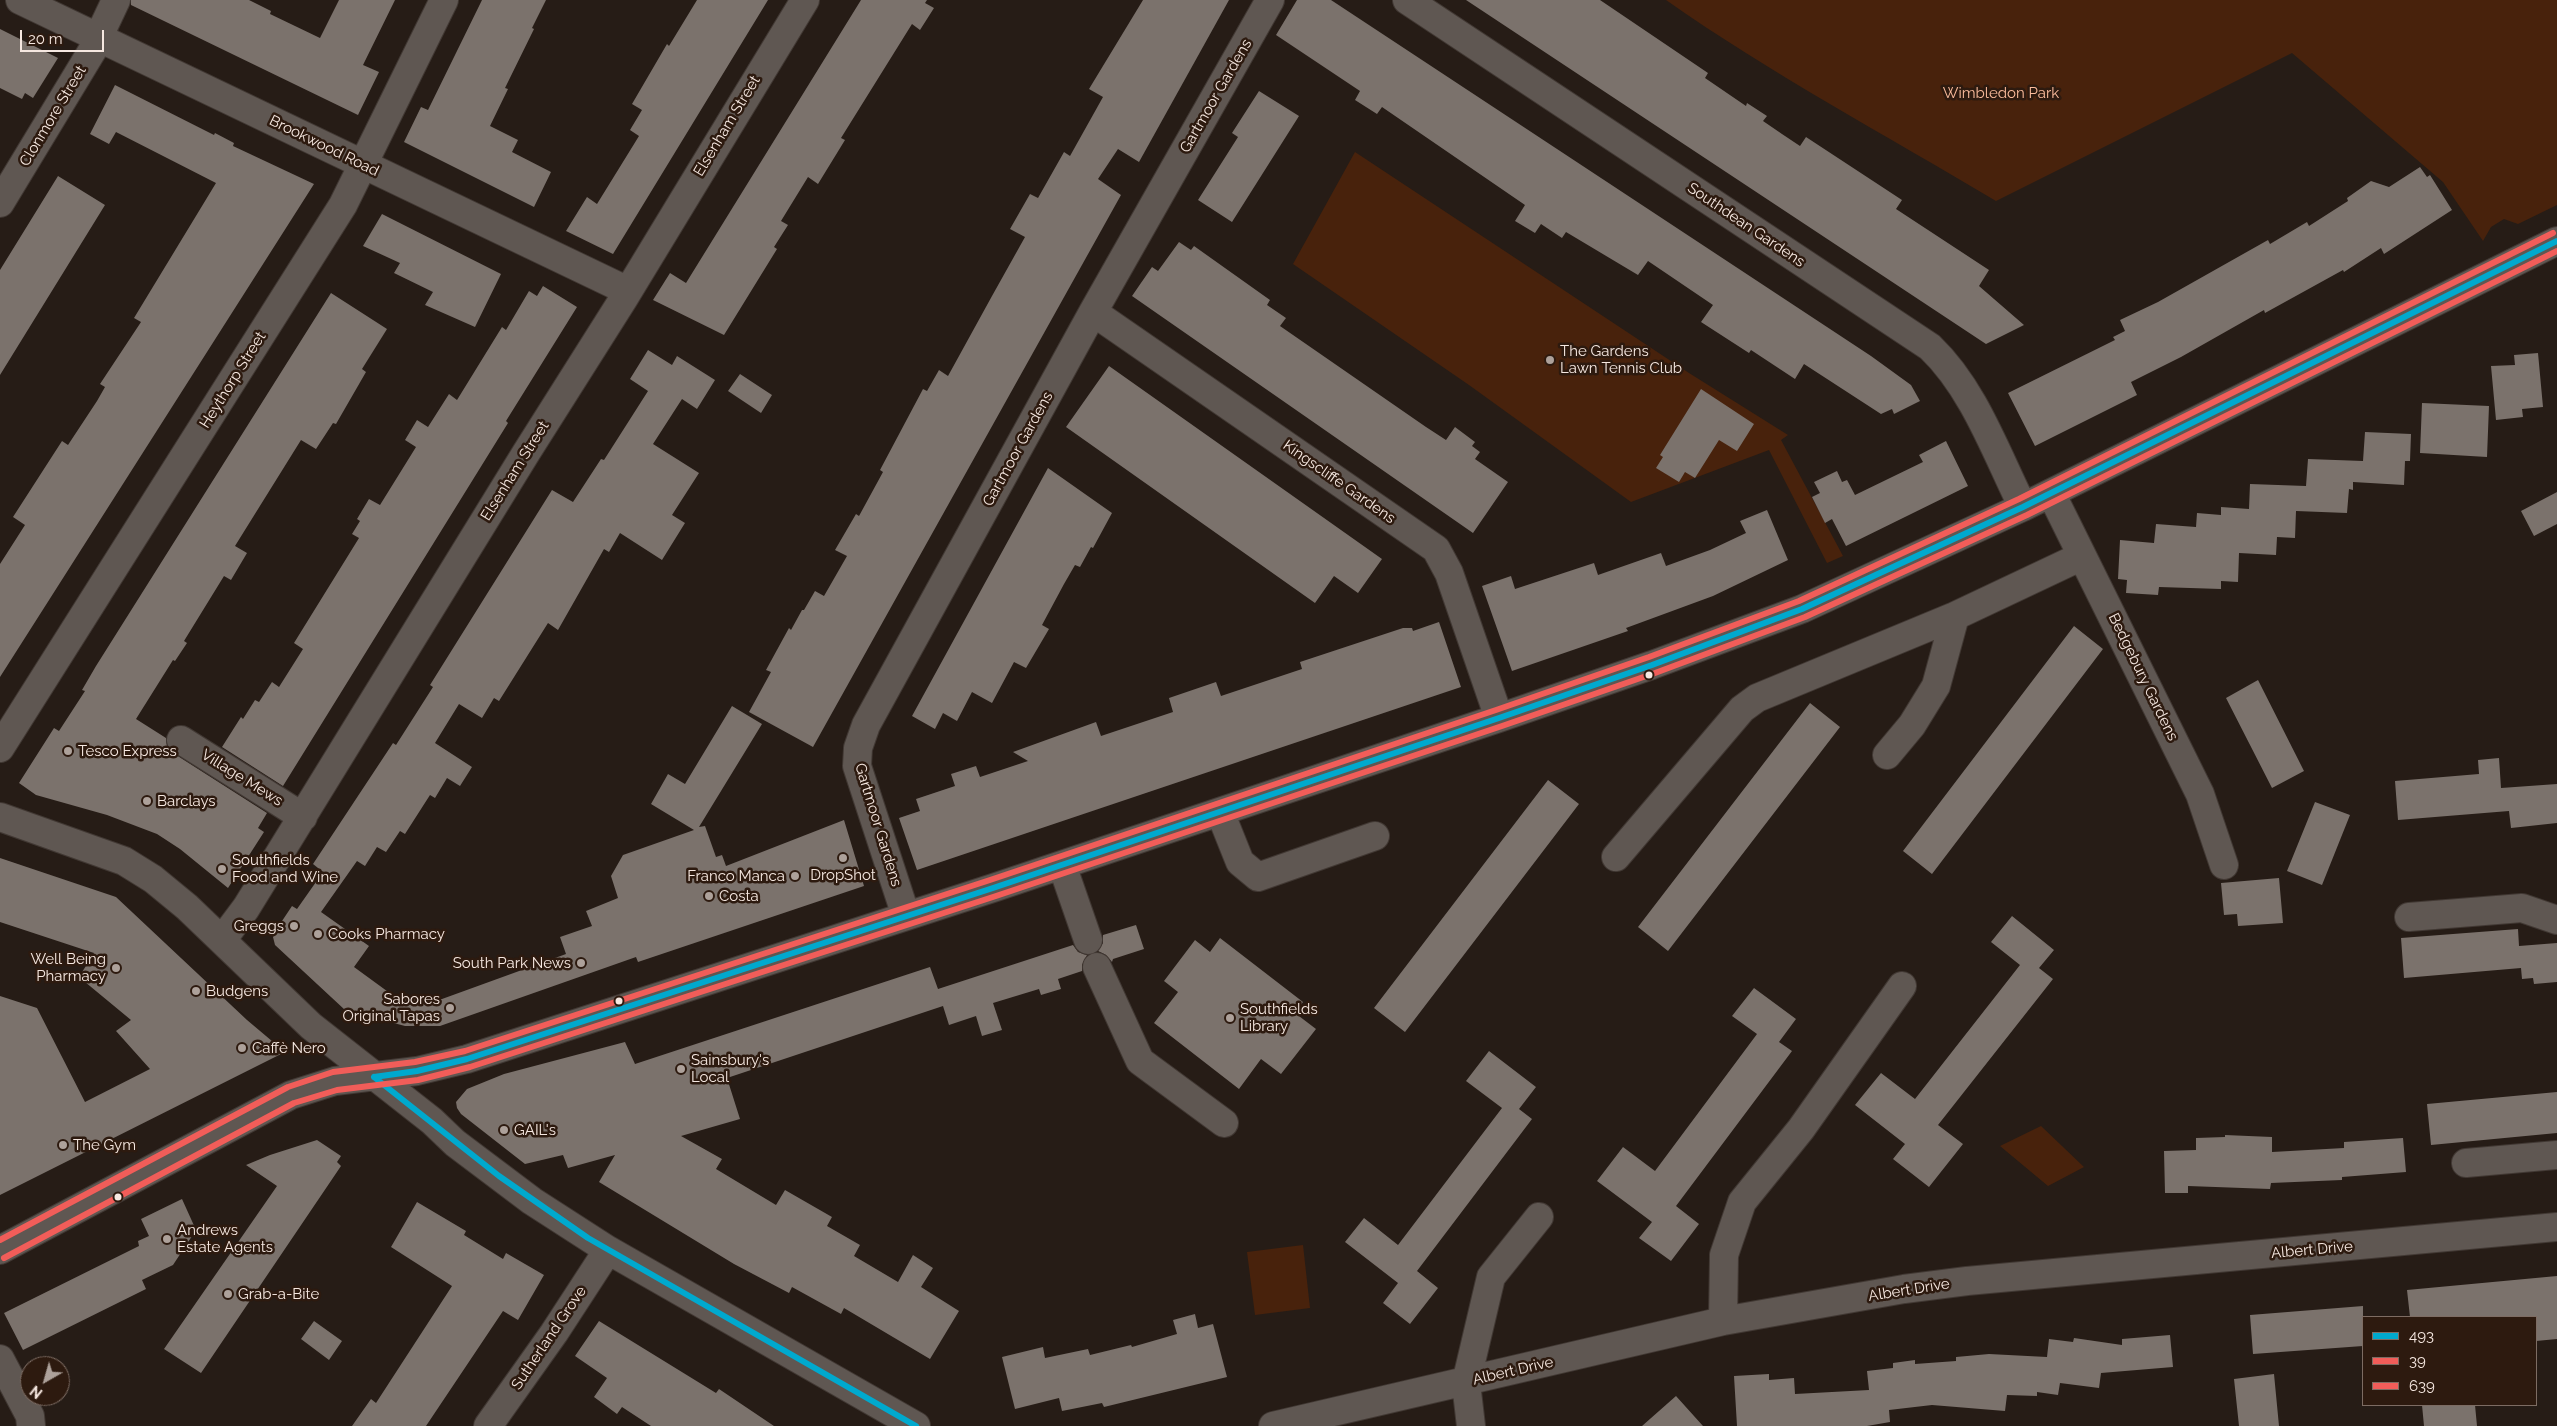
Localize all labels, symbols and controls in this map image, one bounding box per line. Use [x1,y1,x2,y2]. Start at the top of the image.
scale bar [22,20,106,52]
text: 20 m [28,30,63,48]
street label: Gartmoor Gardens [1176,36,1256,156]
street label: Clonmore Street [16,63,90,169]
street label: Elsenham Street [690,72,764,180]
park label: Wimbledon Park [1943,84,2059,102]
street label: Brookwood Road [266,112,382,180]
street label: Southdean Gardens [1684,179,1808,271]
street label: Heythorp Street [196,328,270,432]
place label: The Gardens Lawn Tennis Club [1560,342,1682,377]
marker: The Gardens Lawn Tennis Club [1544,354,1556,366]
street label: Gartmoor Gardens [979,389,1057,509]
street label: Elsenham Street [477,418,553,524]
street label: Kingscliffe Gardens [1279,436,1399,528]
street label: Bedgebury Gardens [2104,610,2182,744]
unlabelled marker [1644,670,1654,680]
place label: Tesco Express [78,742,177,760]
marker: Tesco Express [62,745,74,757]
street label: Village Mews [198,746,286,810]
street label: Gartmoor Gardens [851,761,905,889]
place label: Barclays [157,792,216,810]
marker: Barclays [141,795,153,807]
place label: Southfields Food and Wine [232,851,338,886]
marker: DropShot [837,852,849,864]
marker: Southfields Food and Wine [216,863,228,875]
place label: DropShot [810,866,876,884]
place label: Franco Manca [687,867,785,885]
marker: Franco Manca [789,870,801,882]
place label: Costa [719,887,759,905]
marker: Costa [703,890,715,902]
place label: Greggs [234,917,284,935]
marker: Greggs [288,920,300,932]
place label: Cooks Pharmacy [328,925,445,943]
marker: Cooks Pharmacy [312,928,324,940]
place label: Well Being Pharmacy [30,950,106,985]
place label: South Park News [453,954,571,972]
marker: South Park News [575,957,587,969]
marker: Well Being Pharmacy [110,962,122,974]
place label: Budgens [206,982,268,1000]
marker: Budgens [190,985,202,997]
place label: Sabores Original Tapas [342,990,440,1025]
unlabelled marker [614,996,624,1006]
place label: Southfields Library [1240,1000,1318,1035]
marker: Sabores Original Tapas [444,1002,456,1014]
marker: Southfields Library [1224,1012,1236,1024]
place label: Caffè Nero [252,1039,326,1057]
marker: Caffè Nero [236,1042,248,1054]
place label: Sainsbury's Local [691,1051,769,1086]
marker: Sainsbury's Local [675,1063,687,1075]
place label: GAIL's [514,1121,556,1139]
marker: GAIL's [498,1124,510,1136]
place label: The Gym [73,1136,136,1154]
marker: The Gym [57,1139,69,1151]
unlabelled marker [113,1192,123,1202]
place label: Andrews Estate Agents [177,1221,273,1256]
marker: Andrews Estate Agents [161,1233,173,1245]
street label: Albert Drive [2270,1237,2354,1263]
street label: Albert Drive [1867,1275,1951,1305]
street label: Sutherland Grove [508,1283,590,1393]
place label: Grab-a-Bite [238,1285,319,1303]
marker: Grab-a-Bite [222,1288,234,1300]
legend [2362,1316,2537,1406]
text: 493 [2409,1327,2434,1345]
text: 39 [2409,1352,2426,1370]
street label: Albert Drive [1471,1353,1555,1389]
north arrow [20,1356,70,1406]
text: 639 [2409,1377,2435,1395]
text: N [27,1382,46,1402]

